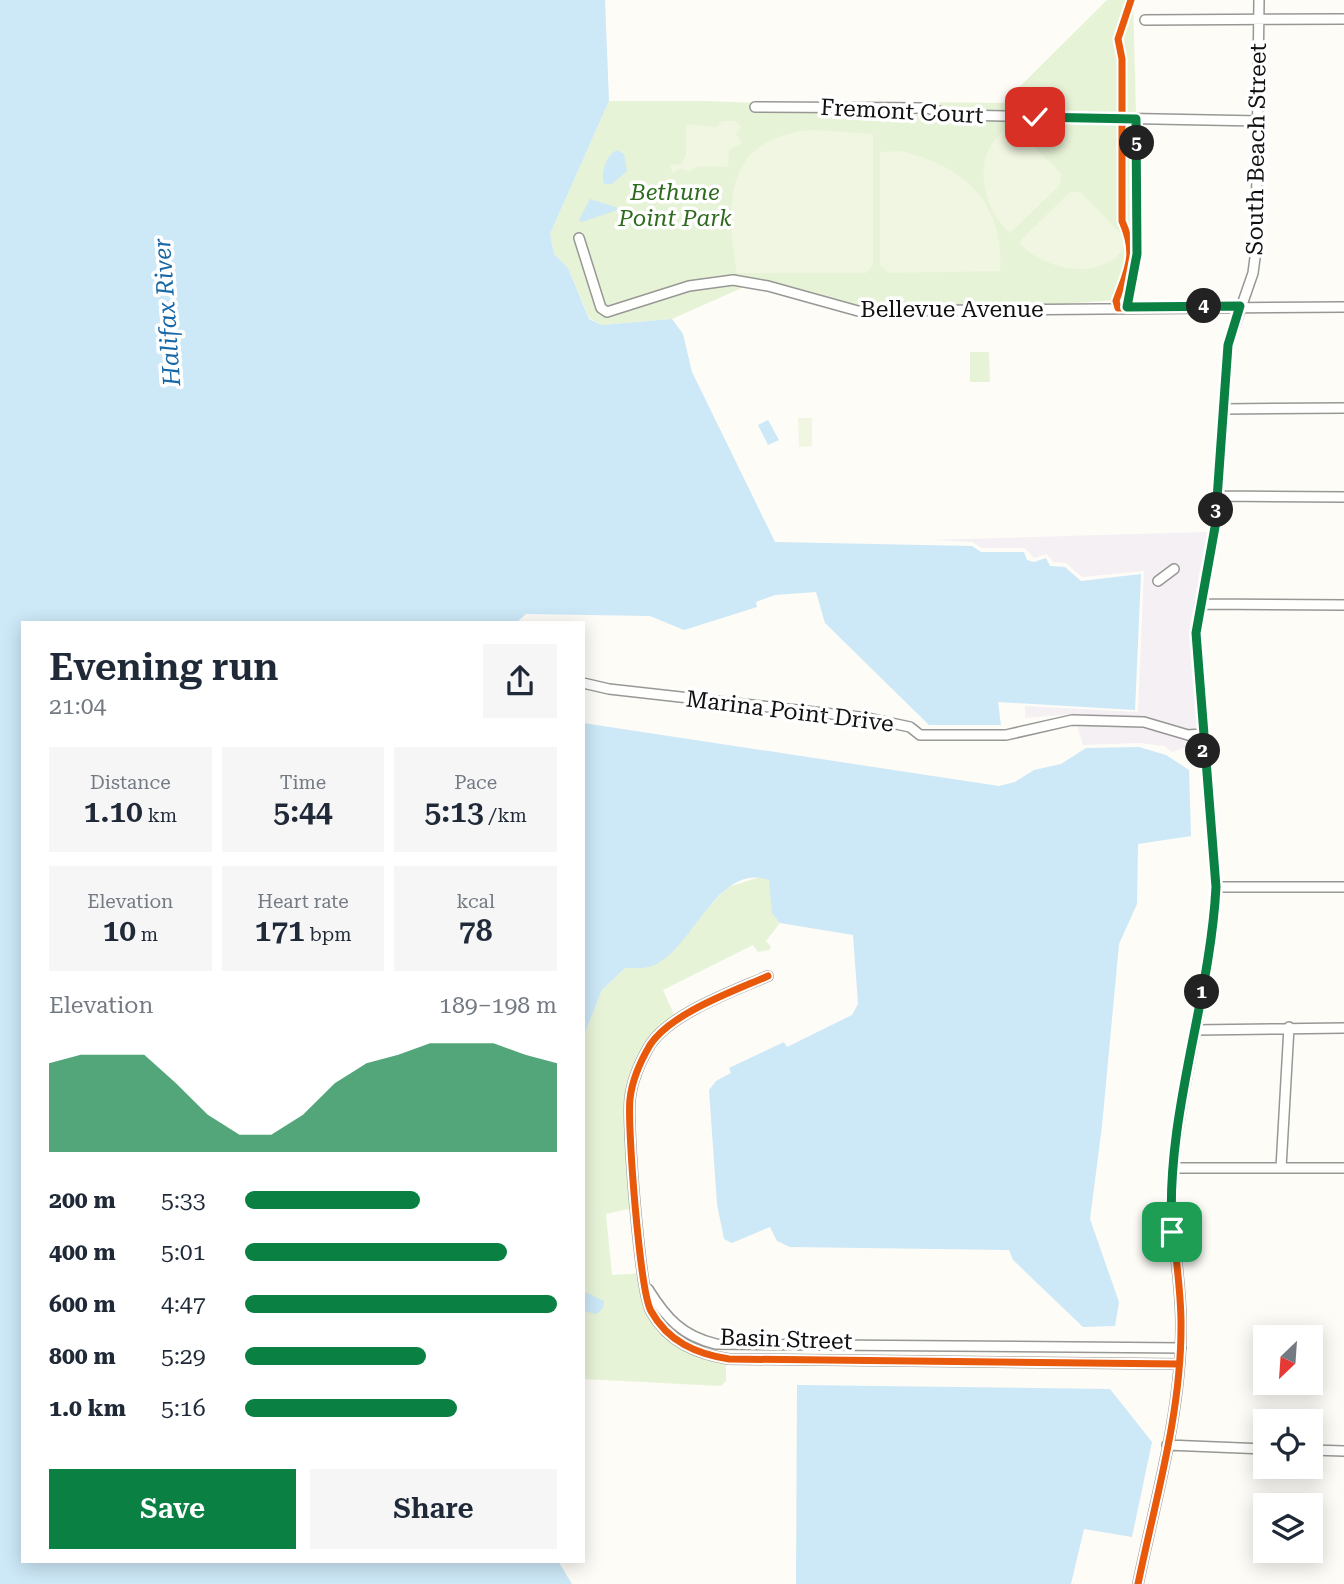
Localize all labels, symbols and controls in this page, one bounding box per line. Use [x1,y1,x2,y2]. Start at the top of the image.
street label: South Beach Street [1241,42,1272,255]
pin [1005,87,1065,147]
street label: Fremont Court [820,94,985,129]
icon: check [1016,98,1054,136]
pin: 5 [1120,125,1154,160]
text: 5 [1131,131,1142,154]
park label: Bethune Point Park [617,179,732,232]
water label: Halifax River [148,237,186,388]
pin: 4 [1186,288,1222,324]
text: 4 [1198,294,1209,317]
street label: Bellevue Avenue [860,296,1044,323]
pin: 3 [1198,492,1234,528]
text: 3 [1210,498,1221,521]
button: share [483,644,557,718]
text: Evening run [49,645,278,689]
street label: Marina Point Drive [685,685,895,738]
text: 21:04 [49,693,106,720]
pin: 2 [1186,734,1220,768]
text: 2 [1197,739,1208,762]
text: Distance [90,771,171,794]
text: Time [280,771,326,794]
text: Pace [454,771,497,794]
text: 1.10 [84,794,143,829]
text: 5:44 [273,794,333,829]
text: 5:13 [424,794,484,829]
text: km [143,804,177,827]
text: /km [484,804,527,827]
text: Elevation [87,890,173,913]
text: Heart rate [257,890,349,913]
text: kcal [457,890,495,913]
text: 10 [102,913,136,948]
text: 171 [254,913,305,948]
text: 78 [459,913,492,948]
text: m [136,923,158,946]
text: bpm [305,923,352,946]
pin: 1 [1184,974,1220,1010]
text: 1 [1196,980,1207,1003]
text: Elevation [49,992,153,1019]
text: 189–198 m [439,992,557,1019]
text: 200 m [49,1187,116,1214]
text: 5:33 [161,1187,206,1214]
pin [1142,1202,1202,1262]
icon: arrive [1153,1213,1191,1251]
text: 400 m [49,1239,116,1266]
text: 5:01 [161,1239,206,1266]
text: 600 m [49,1291,116,1318]
text: 4:47 [161,1291,206,1318]
street label: Basin Street [719,1324,853,1355]
north arrow [1253,1325,1323,1395]
map controls [1253,1325,1323,1563]
text: 800 m [49,1343,116,1370]
text: 5:29 [161,1343,206,1370]
text: 1.0 km [49,1395,126,1422]
text: 5:16 [161,1395,206,1422]
button: locate [1253,1409,1323,1479]
button: Save [49,1469,296,1549]
button: Share [310,1469,557,1549]
button: layers [1253,1493,1323,1563]

